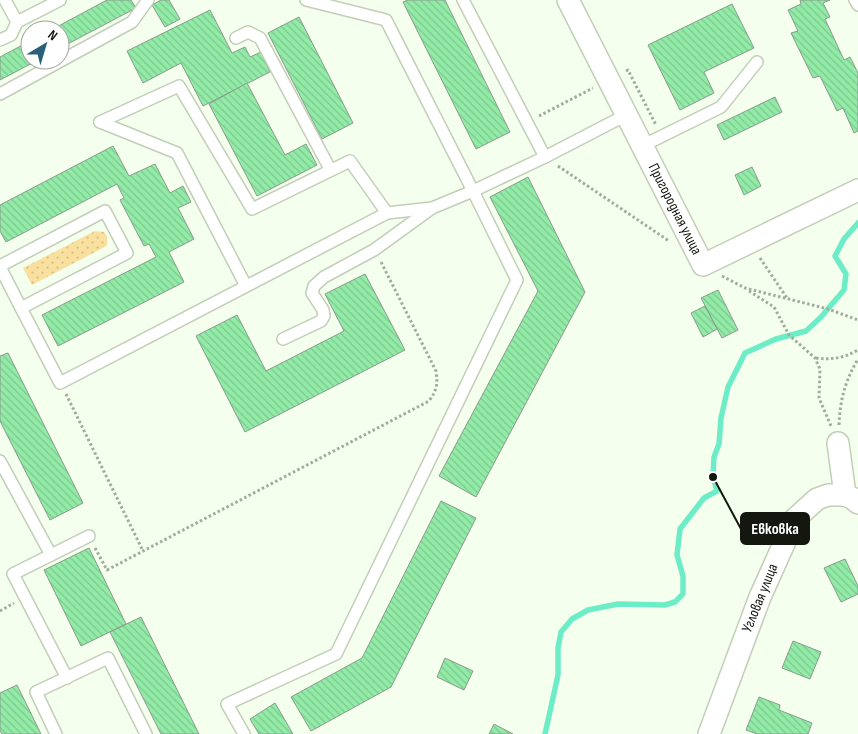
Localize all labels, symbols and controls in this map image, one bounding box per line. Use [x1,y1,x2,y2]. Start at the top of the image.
north arrow [20,20,70,70]
text: N [45,26,61,44]
street label: Пригородная улица [644,160,706,258]
callout: Евковка [741,513,809,544]
text: Евковка [751,520,799,539]
street label: Угловая улица [738,561,782,635]

